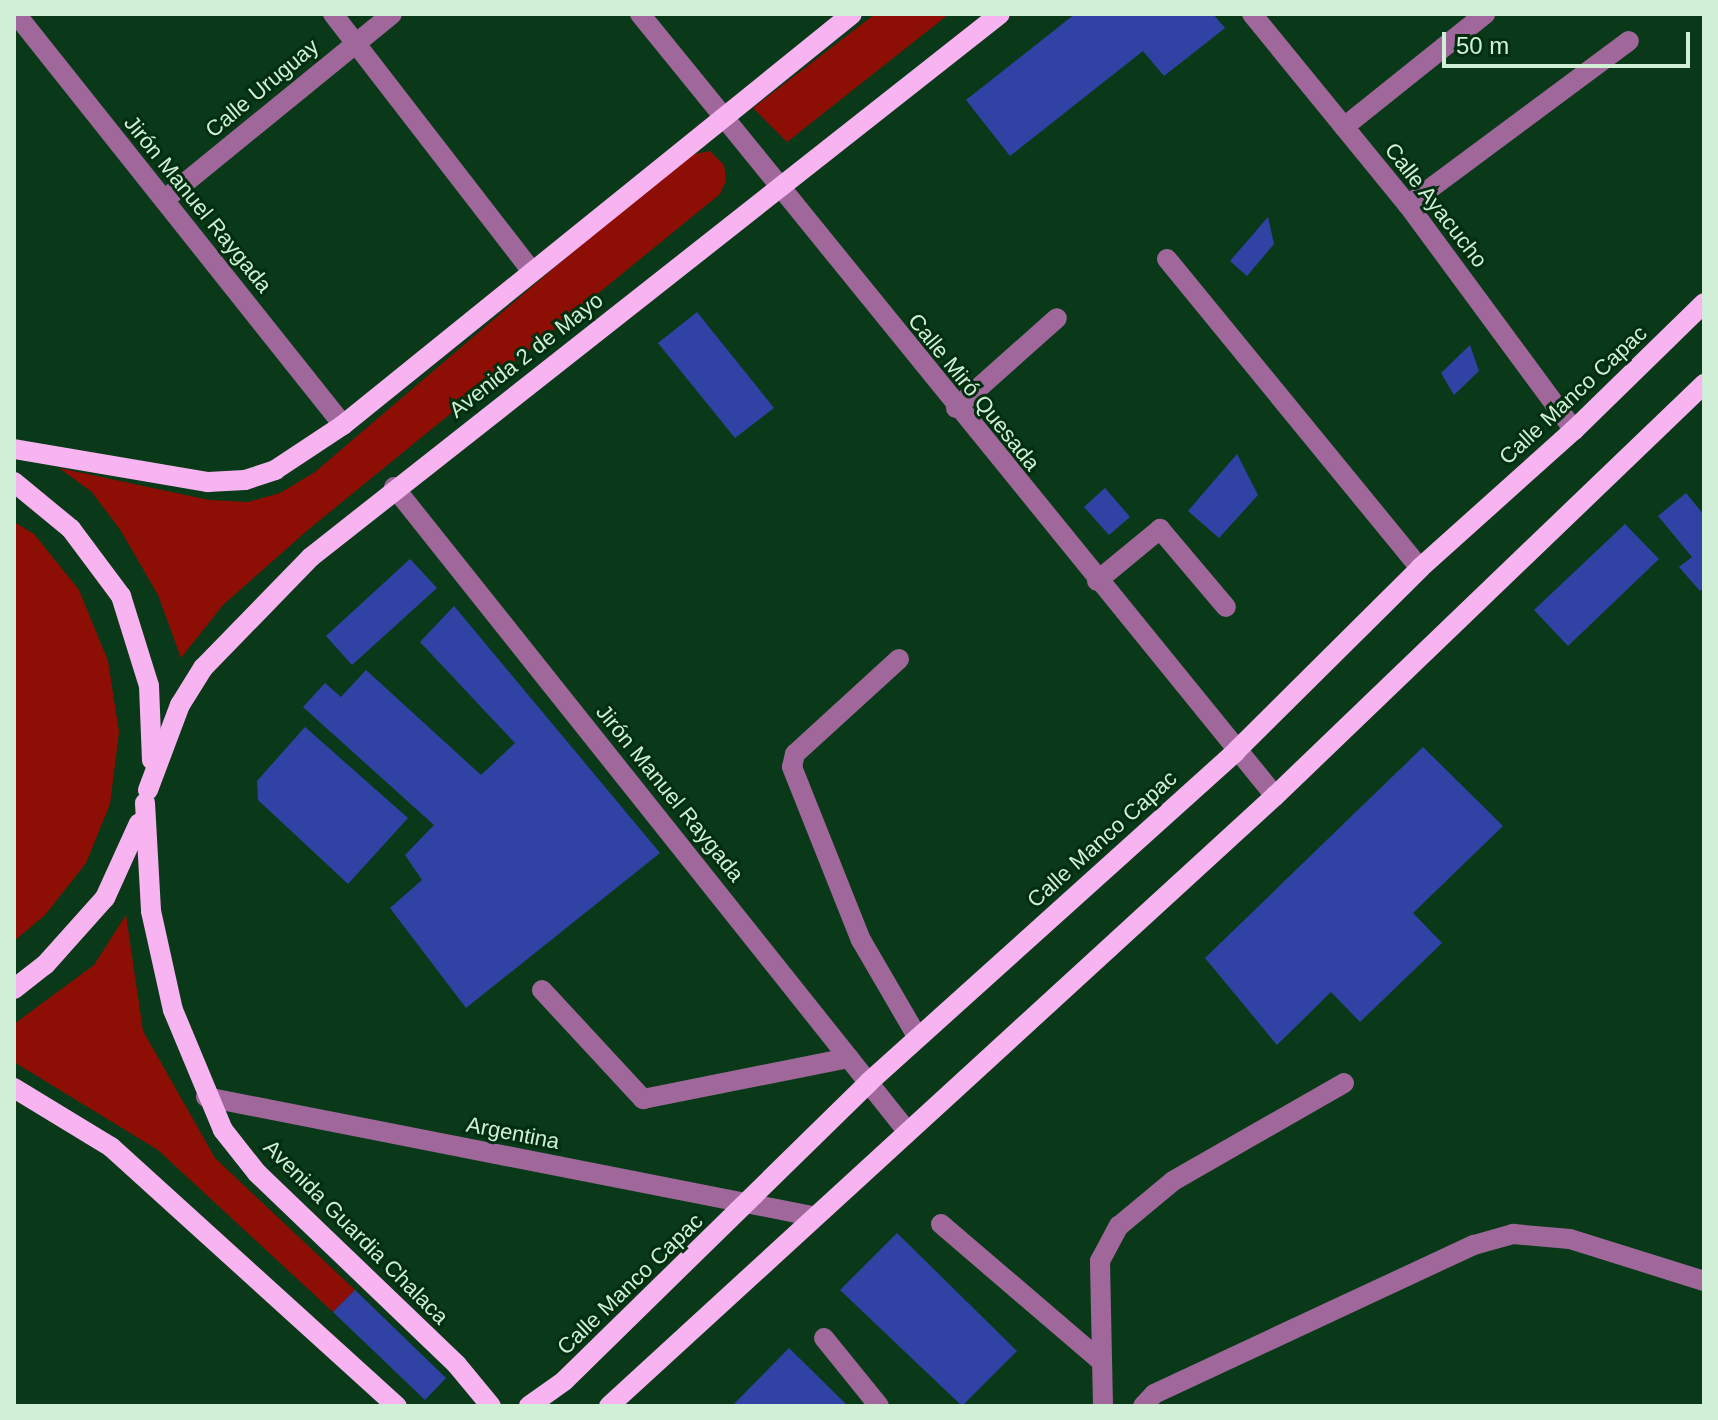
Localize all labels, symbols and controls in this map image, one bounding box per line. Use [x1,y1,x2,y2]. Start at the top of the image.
scale bar [1446,16,1694,66]
text: 50 m [1456,32,1509,59]
street label: Calle Uruguay [200,33,324,143]
street label: Jirón Manuel Raygada [118,110,278,298]
street label: Calle Ayacucho [1379,137,1493,273]
street label: Avenida 2 de Mayo [444,287,608,423]
street label: Calle Miró Quesada [903,308,1045,476]
street label: Calle Manco Capac [1494,320,1652,470]
street label: Jirón Manuel Raygada [590,699,750,887]
street label: Calle Manco Capac [1022,765,1182,913]
street label: Argentina [464,1111,562,1155]
street label: Avenida Guardia Chalaca [258,1134,454,1330]
street label: Calle Manco Capac [552,1208,708,1360]

